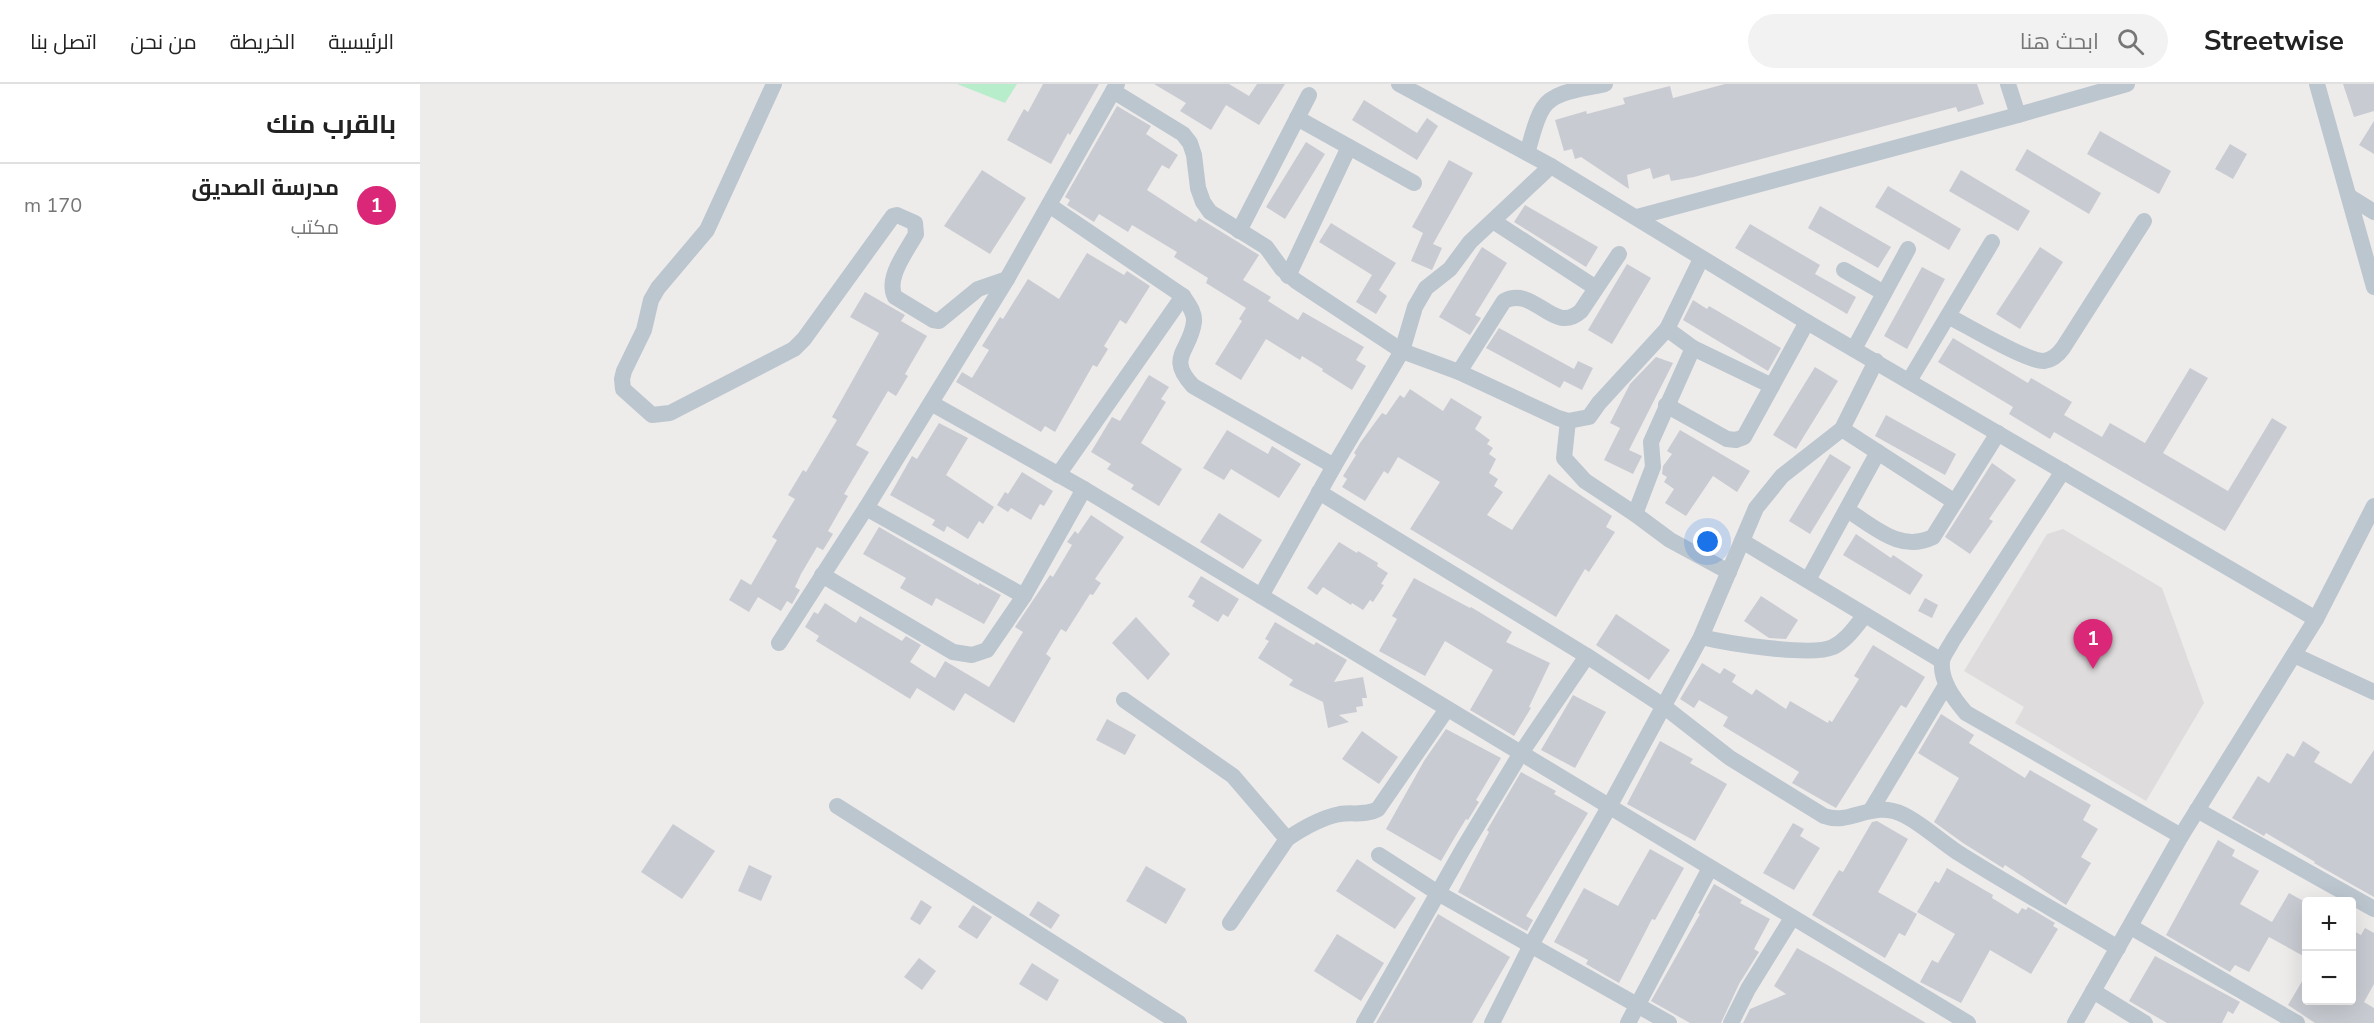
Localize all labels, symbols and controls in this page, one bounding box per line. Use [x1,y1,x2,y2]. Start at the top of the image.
search box [1748,14,2168,68]
text: Streetwise [2204,22,2344,60]
icon: search [2114,25,2147,58]
text: ابحث هنا [2020,27,2099,57]
text: اتصل بنا [30,28,97,56]
text: من نحن [130,28,197,56]
text: الخريطة [230,28,295,56]
text: الرئيسية [328,28,394,56]
text: بالقرب منك [266,107,396,142]
text: مدرسة الصديق [191,173,339,203]
text: 170 m [24,192,82,219]
text: 1 [371,192,383,219]
text: مكتب [291,214,339,241]
your location [1693,527,1722,556]
pin: 1 [2074,620,2112,669]
map controls [2302,897,2356,1005]
button: + [2302,897,2356,951]
button: − [2302,951,2356,1005]

